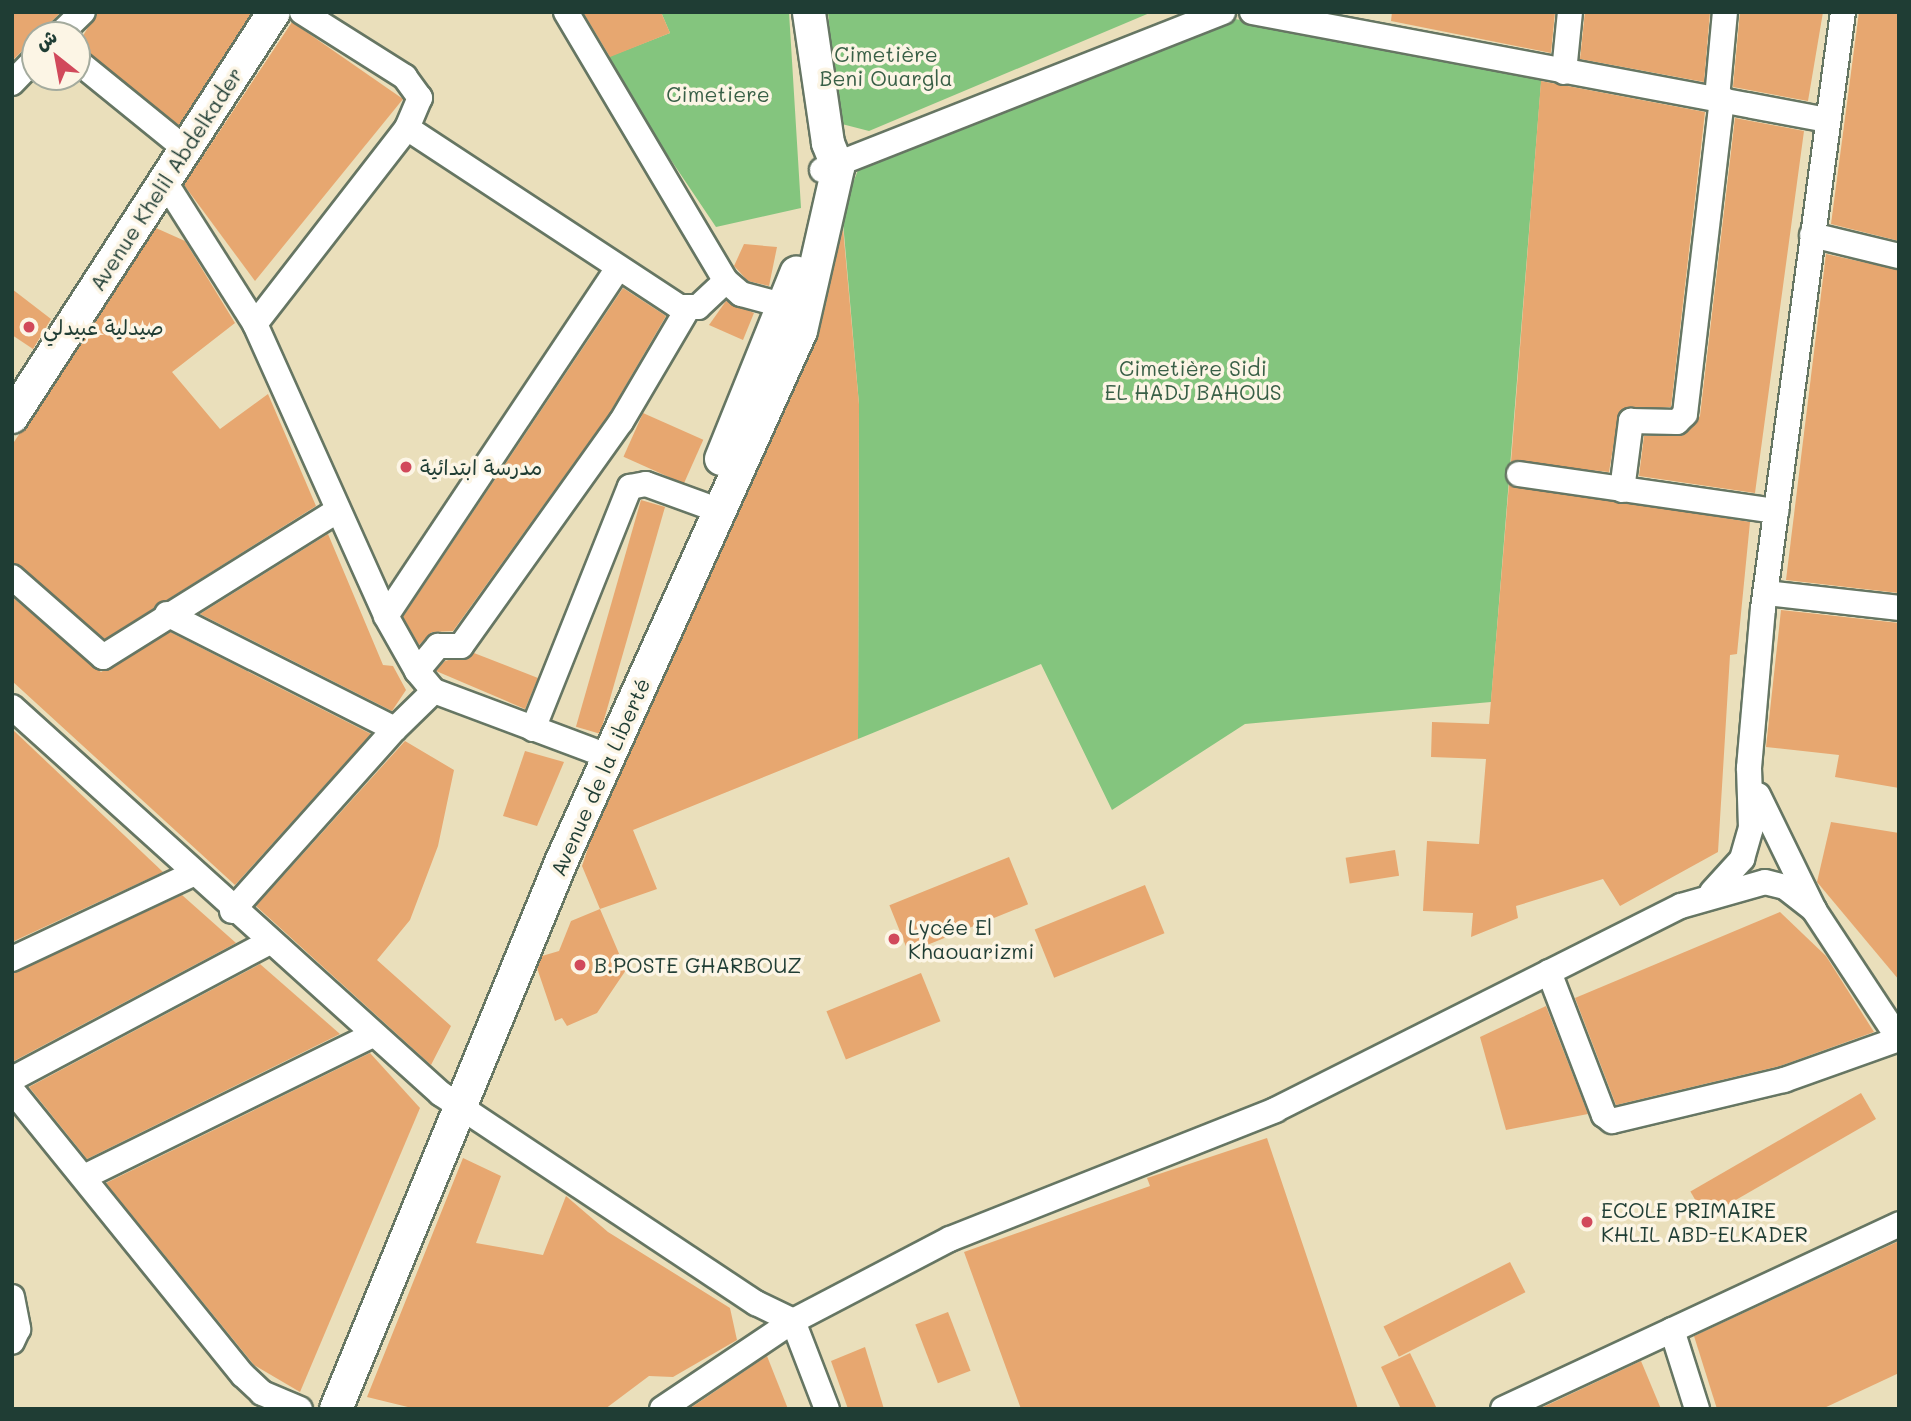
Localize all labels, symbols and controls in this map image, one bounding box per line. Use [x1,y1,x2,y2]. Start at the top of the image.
north arrow [21,21,91,91]
text: ش [31,23,61,55]
park label: Cimetière Beni Ouargla [819,41,953,91]
street label: Avenue Khelil Abdelkader [84,63,248,295]
park label: Cimetiere [666,81,770,107]
place label: صيدلية عبيدلي [43,314,164,340]
marker: صيدلية عبيدلي [21,319,37,335]
park label: Cimetière Sidi EL HADJ BAHOUS [1105,355,1281,405]
place label: مدرسة ابتدائية [420,454,542,480]
marker: مدرسة ابتدائية [398,459,414,475]
street label: Avenue de la Liberté [545,674,655,880]
place label: Lycée El Khaouarizmi [908,914,1035,964]
marker: Lycée El Khaouarizmi [886,931,902,947]
place label: B.POSTE GHARBOUZ [594,952,801,978]
marker: B.POSTE GHARBOUZ [572,957,588,973]
place label: ECOLE PRIMAIRE KHLIL ABD-ELKADER [1601,1197,1808,1247]
marker: ECOLE PRIMAIRE KHLIL ABD-ELKADER [1579,1214,1595,1230]

